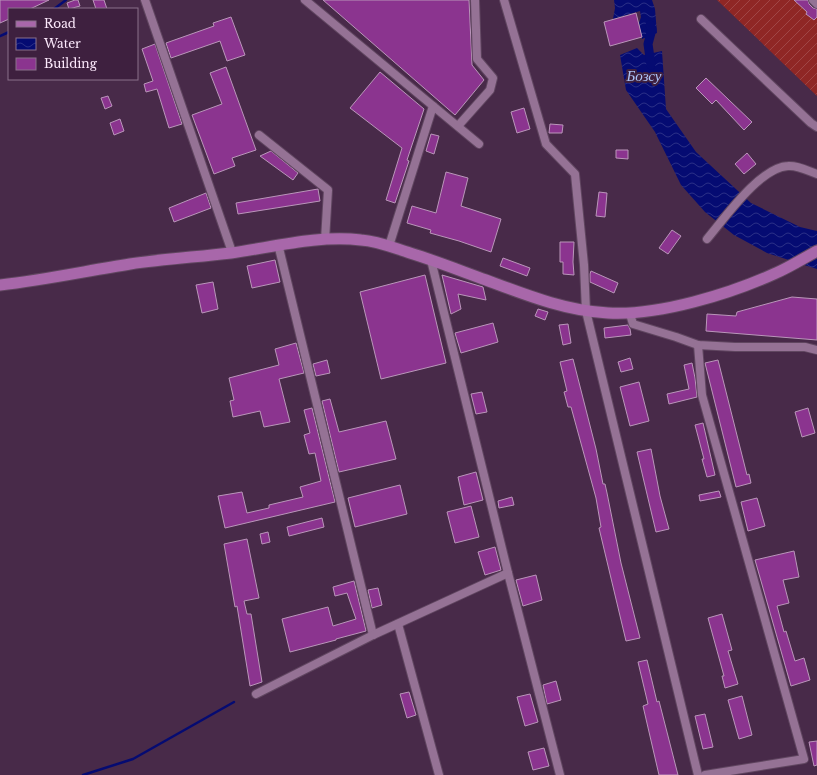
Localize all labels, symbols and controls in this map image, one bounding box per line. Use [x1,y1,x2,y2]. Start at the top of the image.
legend [8,8,138,80]
text: Road [44,16,76,31]
text: Water [43,36,81,51]
text: Building [44,56,98,71]
water label: Бозсу [625,66,662,85]

